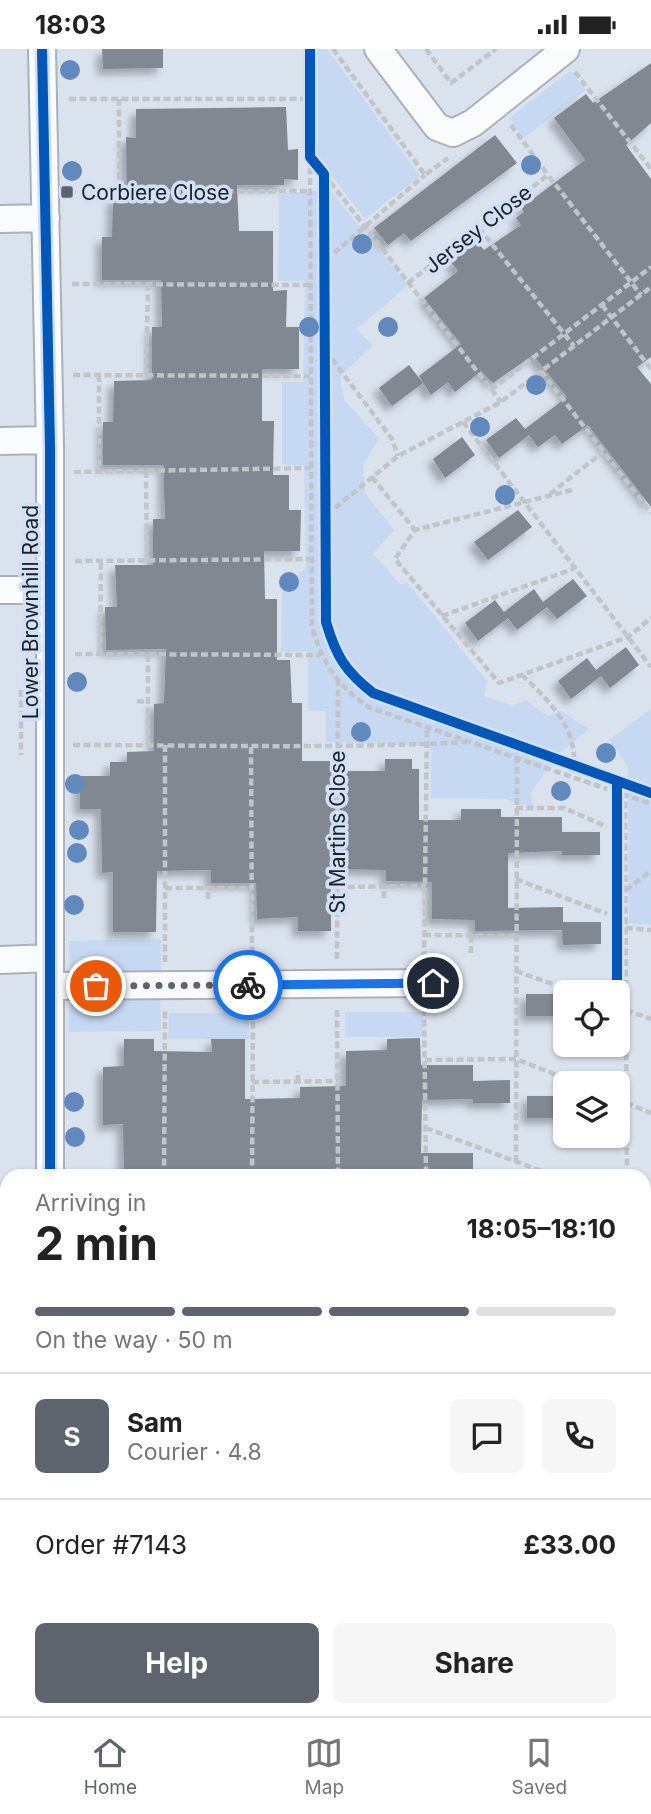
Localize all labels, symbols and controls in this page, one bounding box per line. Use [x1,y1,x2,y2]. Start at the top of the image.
text: 18:03 [35,9,106,40]
street label: Jersey Close [419,179,537,279]
place label: Corbiere Close [81,180,229,205]
marker: Corbiere Close [59,184,75,200]
street label: Lower Brownhill Road [18,505,43,719]
street label: St Martins Close [325,751,350,913]
courier [213,950,283,1020]
pin [403,953,463,1013]
pin [66,956,126,1016]
icon: home [414,964,452,1002]
icon: bike [229,966,267,1004]
icon: bag [77,967,115,1005]
map controls [553,980,630,1148]
button: locate [553,980,630,1057]
button: layers [553,1071,630,1148]
text: Arriving in [35,1189,146,1217]
text: 18:05–18:10 [466,1213,616,1244]
text: 2 min [35,1215,158,1271]
text: On the way · 50 m [35,1326,233,1354]
button: chat [450,1399,524,1473]
button: phone [542,1399,616,1473]
text: Sam [127,1407,183,1438]
text: S [63,1421,81,1452]
text: Courier · 4.8 [127,1438,262,1466]
text: Order #7143 [35,1529,187,1560]
text: £33.00 [523,1529,616,1560]
button: Help [35,1623,319,1703]
button: Share [333,1623,616,1703]
tab: Home [84,1734,137,1799]
tab: Map [305,1734,344,1799]
tab: Saved [512,1734,567,1799]

